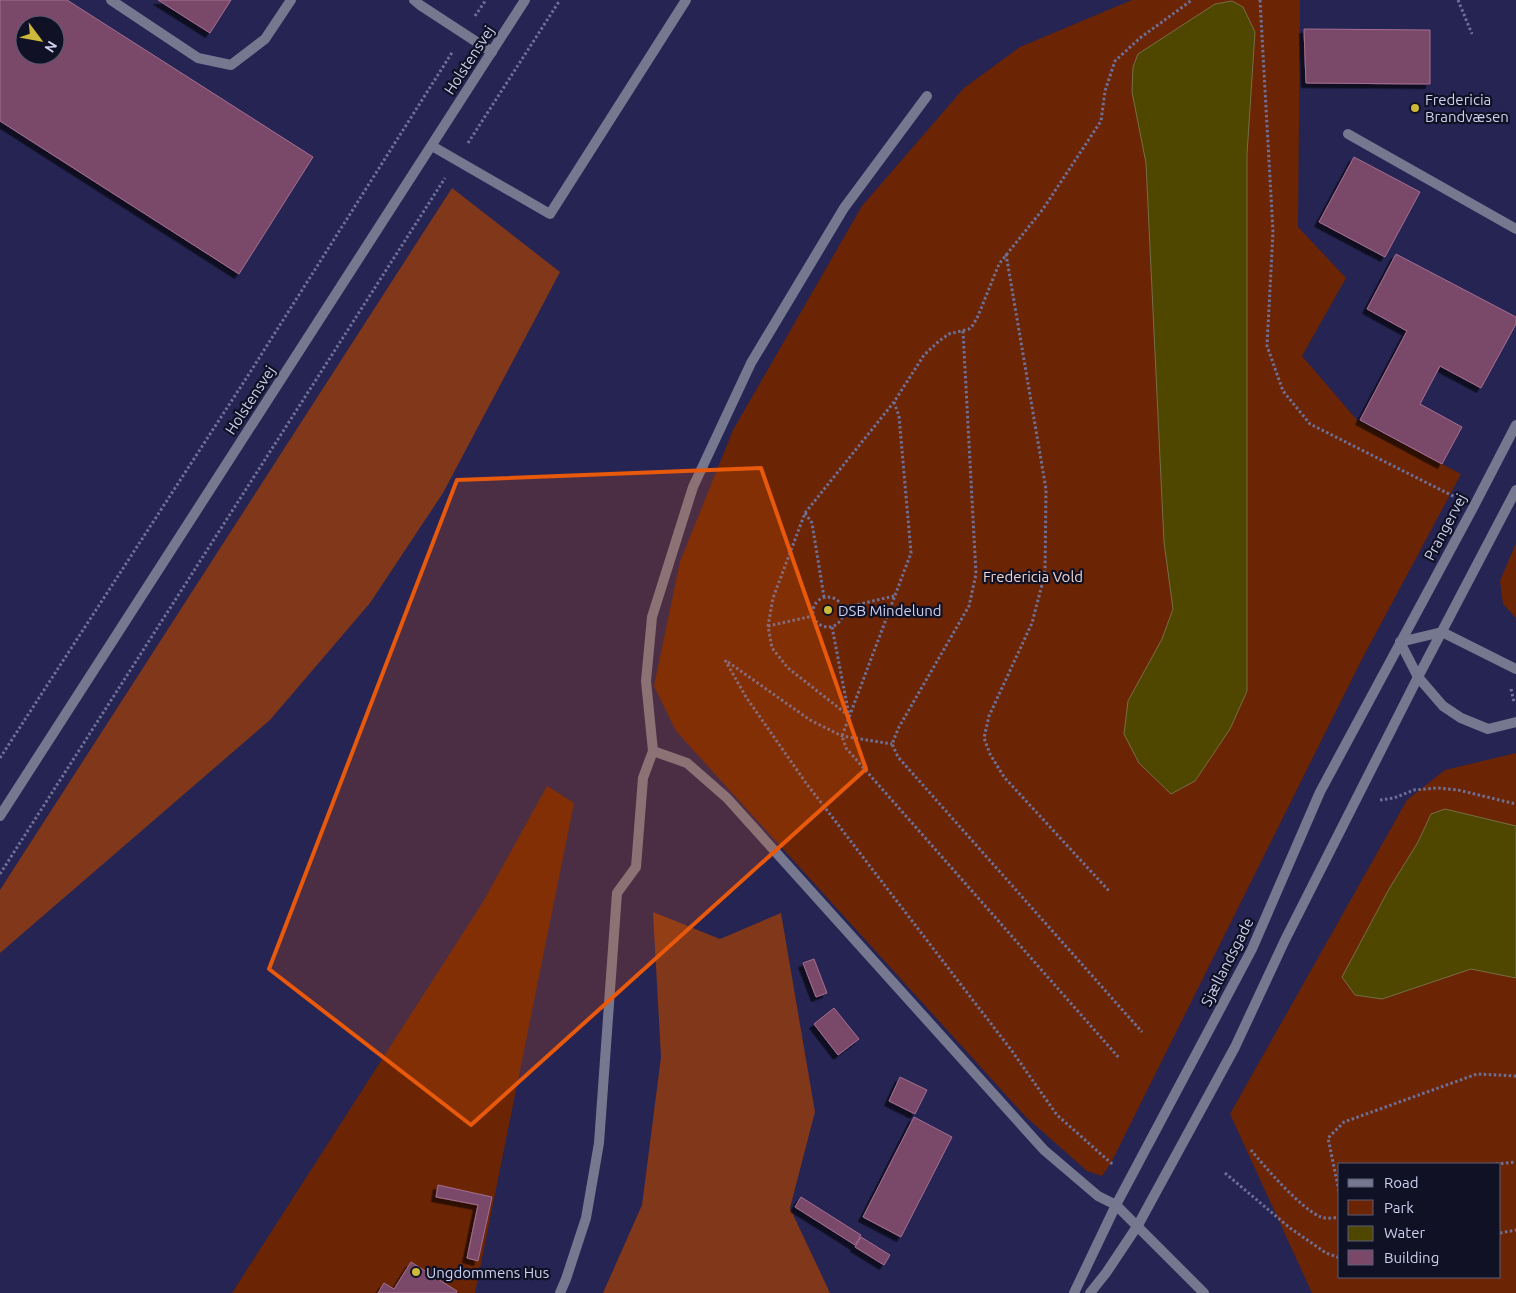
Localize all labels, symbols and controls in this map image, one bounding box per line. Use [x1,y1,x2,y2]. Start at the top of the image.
north arrow [15,15,65,65]
street label: Holstensvej [441,23,497,97]
text: N [41,38,61,56]
place label: Fredericia Brandvæsen [1425,91,1509,125]
marker: Fredericia Brandvæsen [1409,102,1421,114]
street label: Holstensvej [222,363,278,437]
street label: Prangervej [1420,491,1470,563]
park label: Fredericia Vold [983,568,1083,585]
place label: DSB Mindelund [838,602,942,619]
marker: DSB Mindelund [822,604,834,616]
street label: Sjællandsgade [1197,915,1257,1009]
legend [1338,1163,1501,1278]
text: Road [1384,1174,1419,1191]
text: Park [1384,1199,1414,1216]
text: Water [1384,1224,1425,1241]
text: Building [1384,1249,1439,1266]
place label: Ungdommens Hus [426,1264,549,1281]
marker: Ungdommens Hus [410,1266,422,1278]

